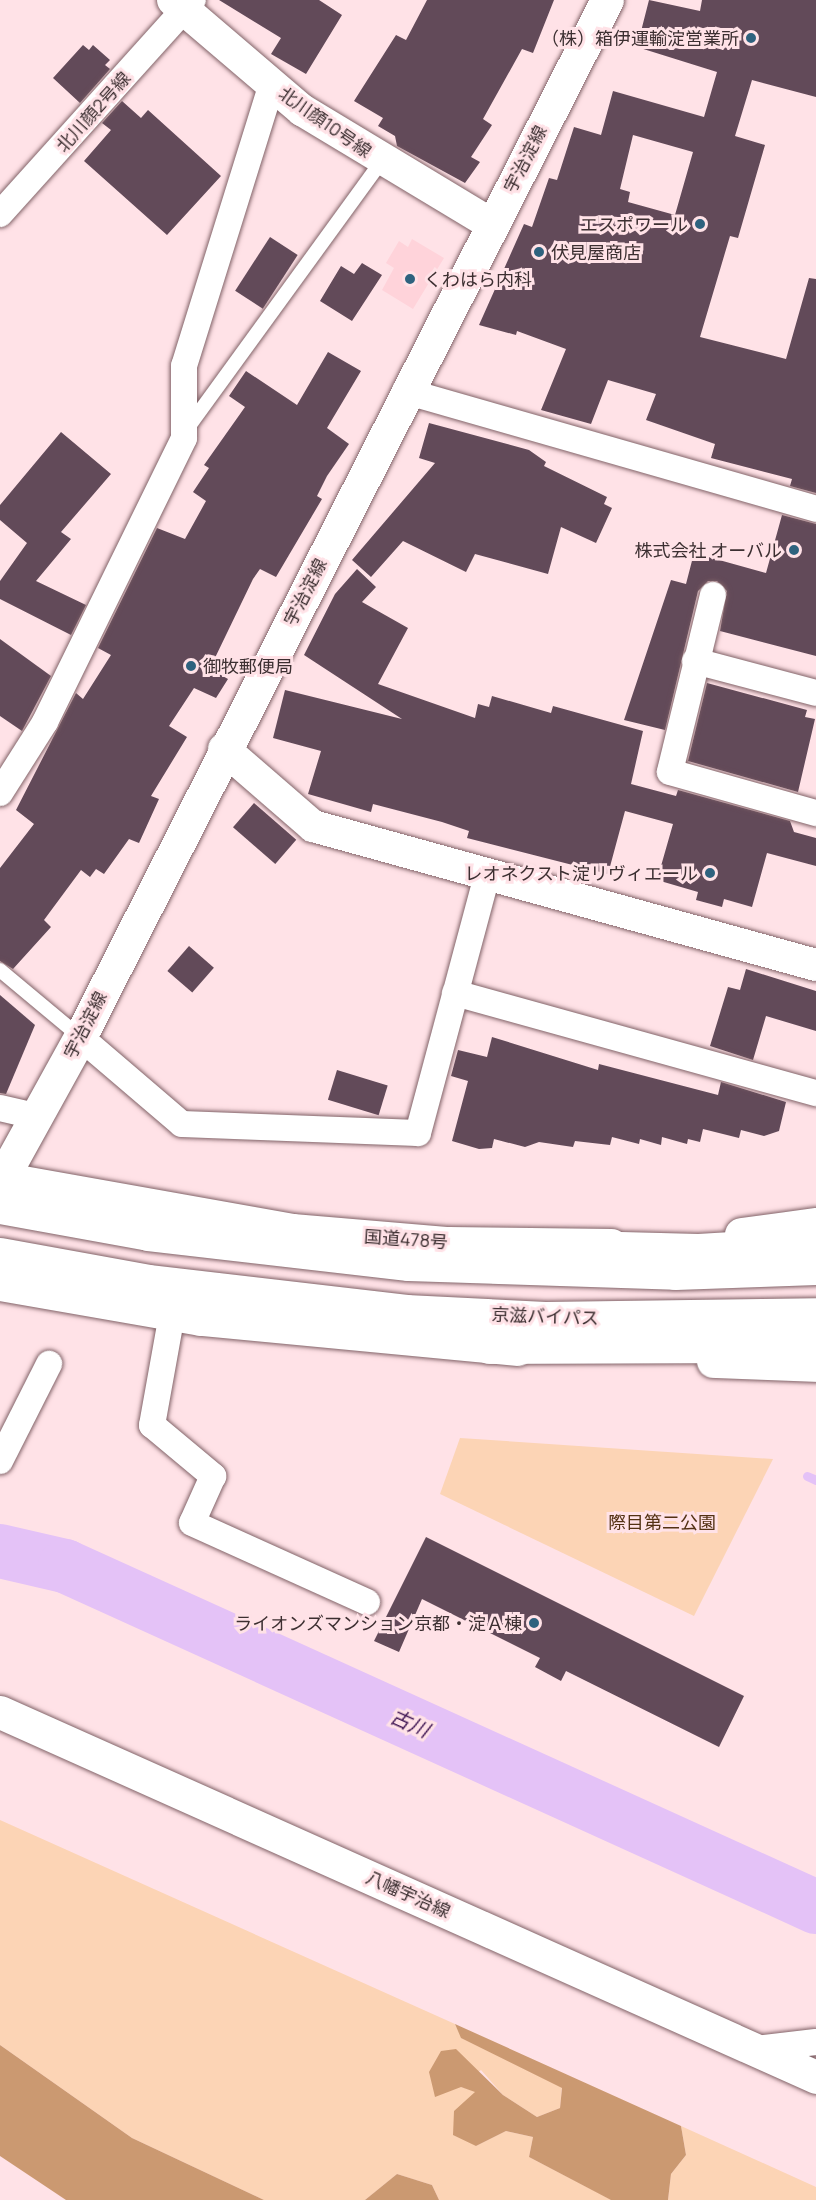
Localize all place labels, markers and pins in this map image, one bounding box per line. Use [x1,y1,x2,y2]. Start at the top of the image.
place label: （株）箱伊運輸淀営業所 [541,27,739,49]
marker: （株）箱伊運輸淀営業所 [744,31,758,45]
place label: エスポワール [580,213,688,235]
marker: エスポワール [693,217,707,231]
place label: 伏見屋商店 [551,241,641,263]
marker: 伏見屋商店 [532,245,546,259]
place label: くわはら内科 [424,268,532,290]
marker: くわはら内科 [401,270,419,288]
place label: 株式会社 オーバル [634,539,782,561]
marker: 株式会社 オーバル [787,543,801,557]
place label: 御牧郵便局 [203,655,293,677]
marker: 御牧郵便局 [184,659,198,673]
place label: レオネクスト淀リヴィエール [464,862,698,884]
marker: レオネクスト淀リヴィエール [703,866,717,880]
place label: ライオンズマンション京都・淀Ａ棟 [234,1612,522,1634]
marker: ライオンズマンション京都・淀Ａ棟 [527,1616,541,1630]

